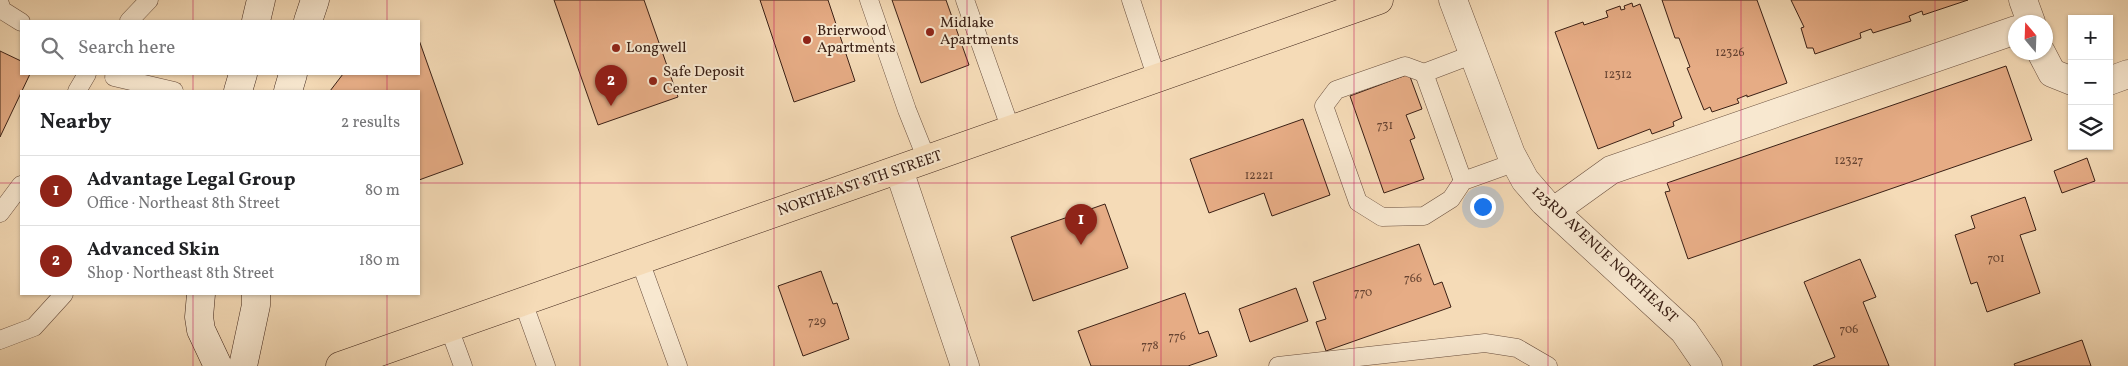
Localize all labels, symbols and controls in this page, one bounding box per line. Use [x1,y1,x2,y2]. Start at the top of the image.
place label: Midlake Apartments [940,13,1019,51]
north arrow [2008,15,2053,60]
map controls [2068,15,2113,150]
button: + [2068,15,2113,60]
search box [20,20,420,75]
place label: Brierwood Apartments [817,21,896,59]
marker: Midlake Apartments [924,26,936,38]
icon: search [38,34,66,62]
marker: Brierwood Apartments [801,34,813,46]
text: Search here [78,35,175,61]
place label: Longwell [626,38,687,59]
marker: Longwell [610,42,622,54]
house number: 12326 [1715,45,1745,61]
button: − [2068,60,2113,105]
place label: Safe Deposit Center [663,62,745,100]
pin: 2 [595,65,627,106]
house number: 12312 [1604,67,1632,83]
marker: Safe Deposit Center [647,75,659,87]
button: layers [2068,105,2113,150]
text: Nearby [40,108,111,137]
text: 2 results [341,112,400,134]
house number: 731 [1377,118,1393,134]
street label: NORTHEAST 8TH STREET [775,146,945,222]
house number: 12327 [1835,153,1864,169]
text: Advantage Legal Group [87,167,295,193]
house number: 12221 [1245,168,1273,184]
text: 1 [53,180,59,202]
text: 80 m [365,180,400,202]
street label: 123RD AVENUE NORTHEAST [1526,181,1682,329]
text: Office · Northeast 8th Street [87,193,280,215]
your location [1470,194,1496,220]
pin: 1 [1065,204,1097,245]
text: Advanced Skin [87,237,220,263]
text: 2 [52,250,60,272]
text: 180 m [359,250,400,272]
house number: 701 [1987,251,2005,267]
text: Shop · Northeast 8th Street [87,263,274,285]
house number: 766 [1404,271,1422,287]
house number: 770 [1354,285,1372,301]
house number: 729 [808,314,826,330]
house number: 706 [1840,322,1858,338]
house number: 776 [1168,329,1186,345]
house number: 778 [1141,338,1159,354]

